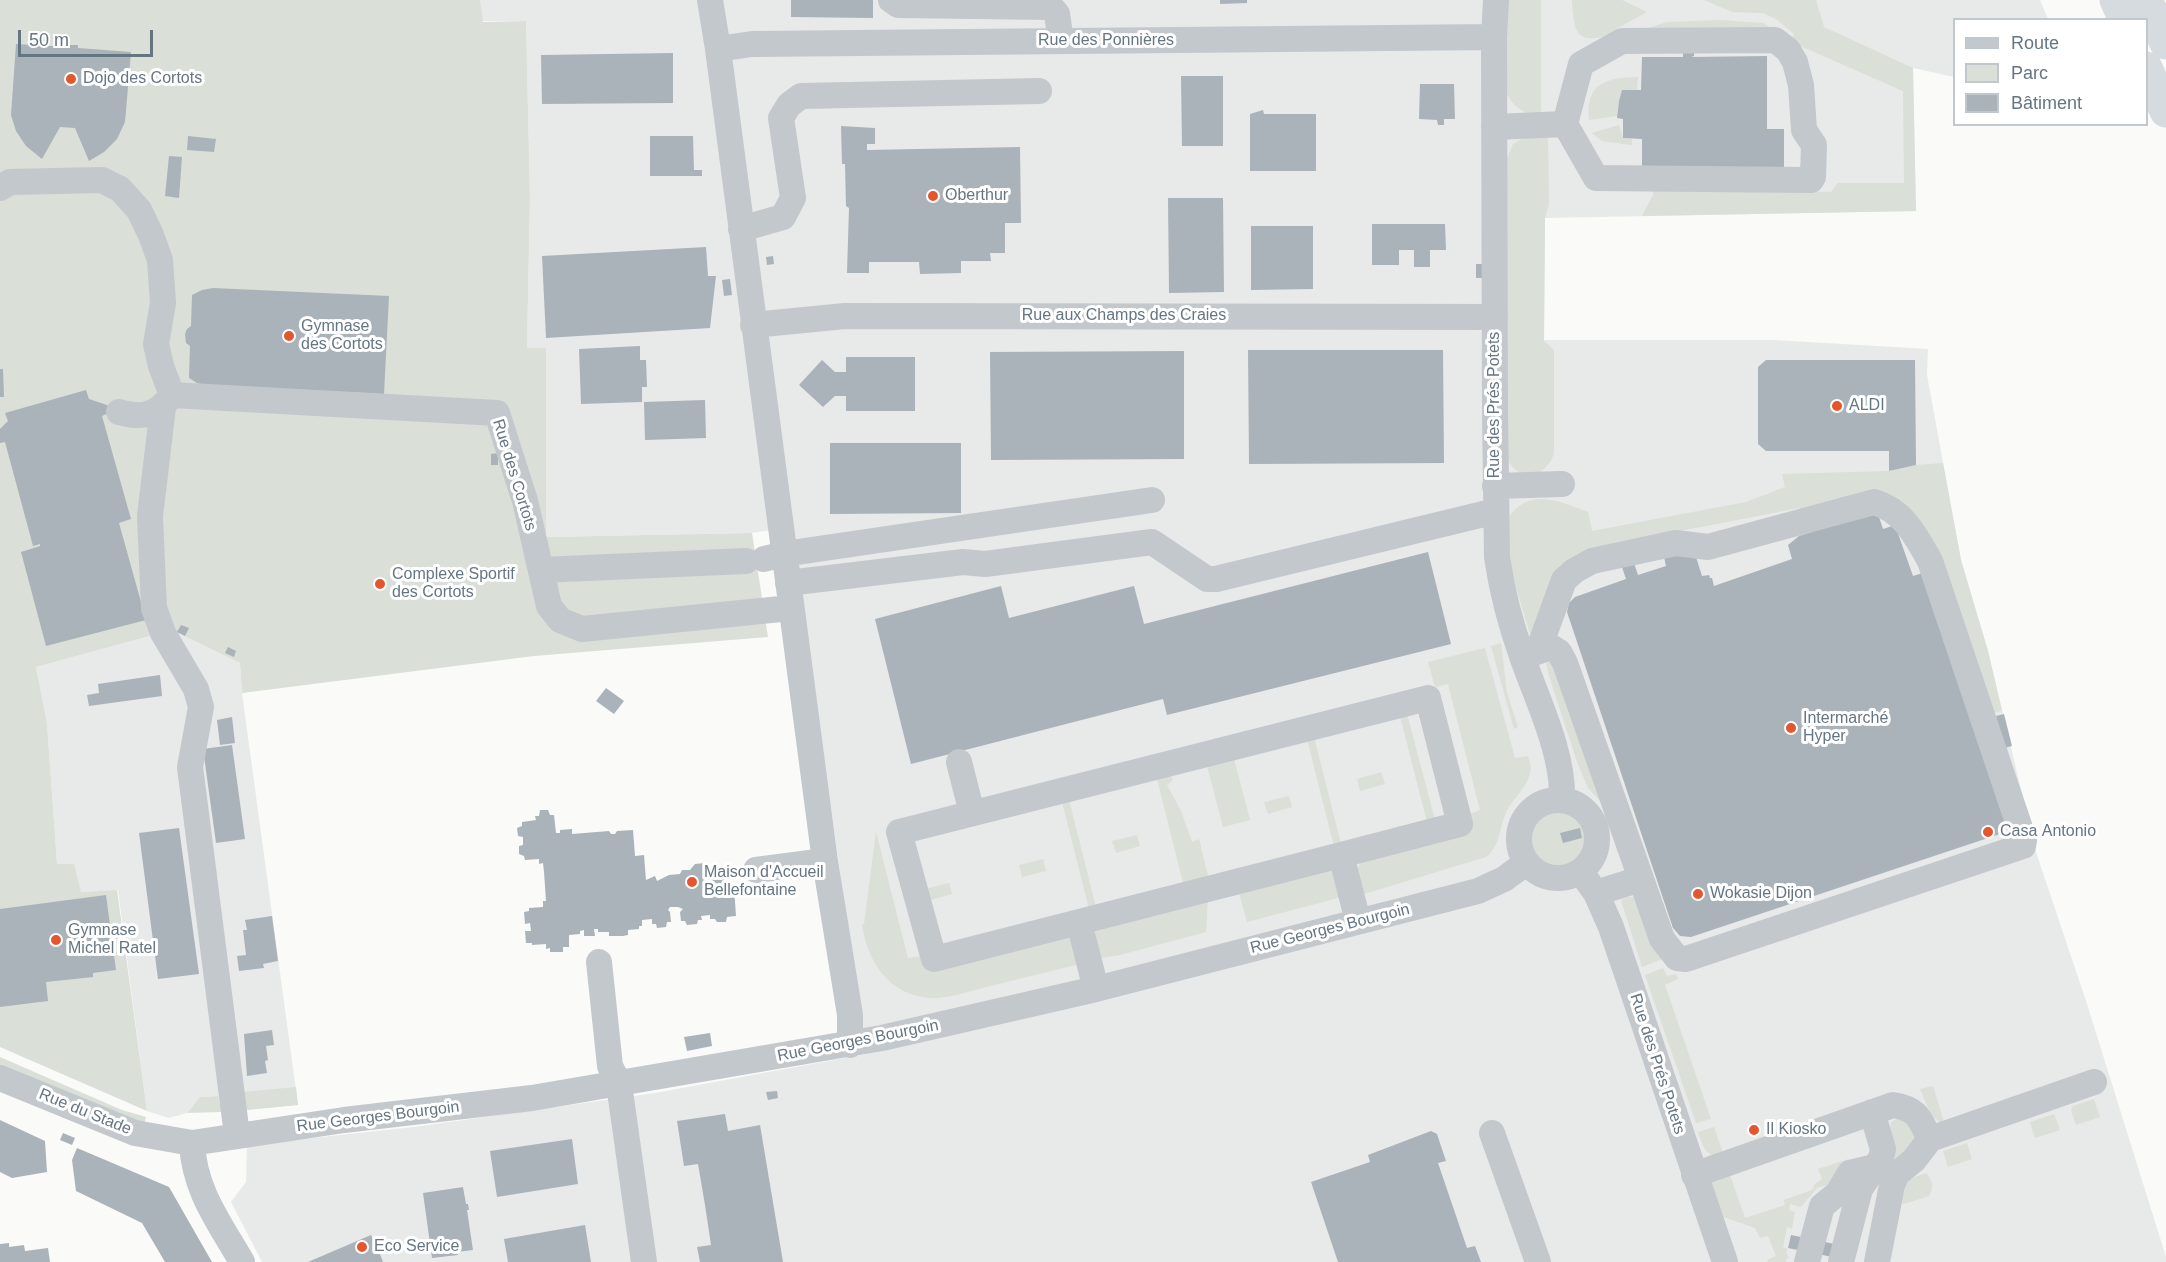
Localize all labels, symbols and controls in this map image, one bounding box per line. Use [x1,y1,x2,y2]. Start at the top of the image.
scale bar [21,18,156,56]
legend [1953,18,2148,126]
text: 50 m [29,30,69,50]
street label: Rue des Ponnières [1038,31,1174,51]
text: Route [2011,33,2059,53]
text: Parc [2011,63,2048,83]
place label: Dojo des Cortots [83,69,202,89]
marker: Dojo des Cortots [64,72,78,86]
text: Bâtiment [2011,93,2082,113]
place label: Oberthur [945,186,1008,206]
marker: Oberthur [926,189,940,203]
street label: Rue aux Champs des Craies [1022,306,1226,326]
place label: Gymnase des Cortots [301,317,383,355]
marker: Gymnase des Cortots [282,329,296,343]
street label: Rue des Prés Potets [1485,332,1505,478]
place label: ALDI [1849,396,1885,416]
marker: ALDI [1830,399,1844,413]
street label: Rue des Cortots [488,417,540,533]
place label: Complexe Sportif des Cortots [392,565,515,603]
marker: Complexe Sportif des Cortots [373,577,387,591]
place label: Intermarché Hyper [1803,709,1888,747]
marker: Intermarché Hyper [1784,721,1798,735]
place label: Casa Antonio [2000,822,2096,842]
marker: Casa Antonio [1981,825,1995,839]
place label: Maison d'Accueil Bellefontaine [704,863,824,901]
marker: Maison d'Accueil Bellefontaine [685,875,699,889]
place label: Wokasie Dijon [1710,884,1812,904]
marker: Wokasie Dijon [1691,887,1705,901]
street label: Rue Georges Bourgoin [1248,900,1412,958]
place label: Gymnase Michel Ratel [68,921,156,959]
marker: Gymnase Michel Ratel [49,933,63,947]
street label: Rue des Prés Potets [1625,991,1689,1137]
street label: Rue Georges Bourgoin [776,1016,940,1066]
street label: Rue du Stade [36,1085,134,1139]
street label: Rue Georges Bourgoin [296,1097,460,1137]
place label: Il Kiosko [1766,1120,1826,1140]
marker: Il Kiosko [1747,1123,1761,1137]
place label: Eco Service [374,1237,459,1257]
marker: Eco Service [355,1240,369,1254]

